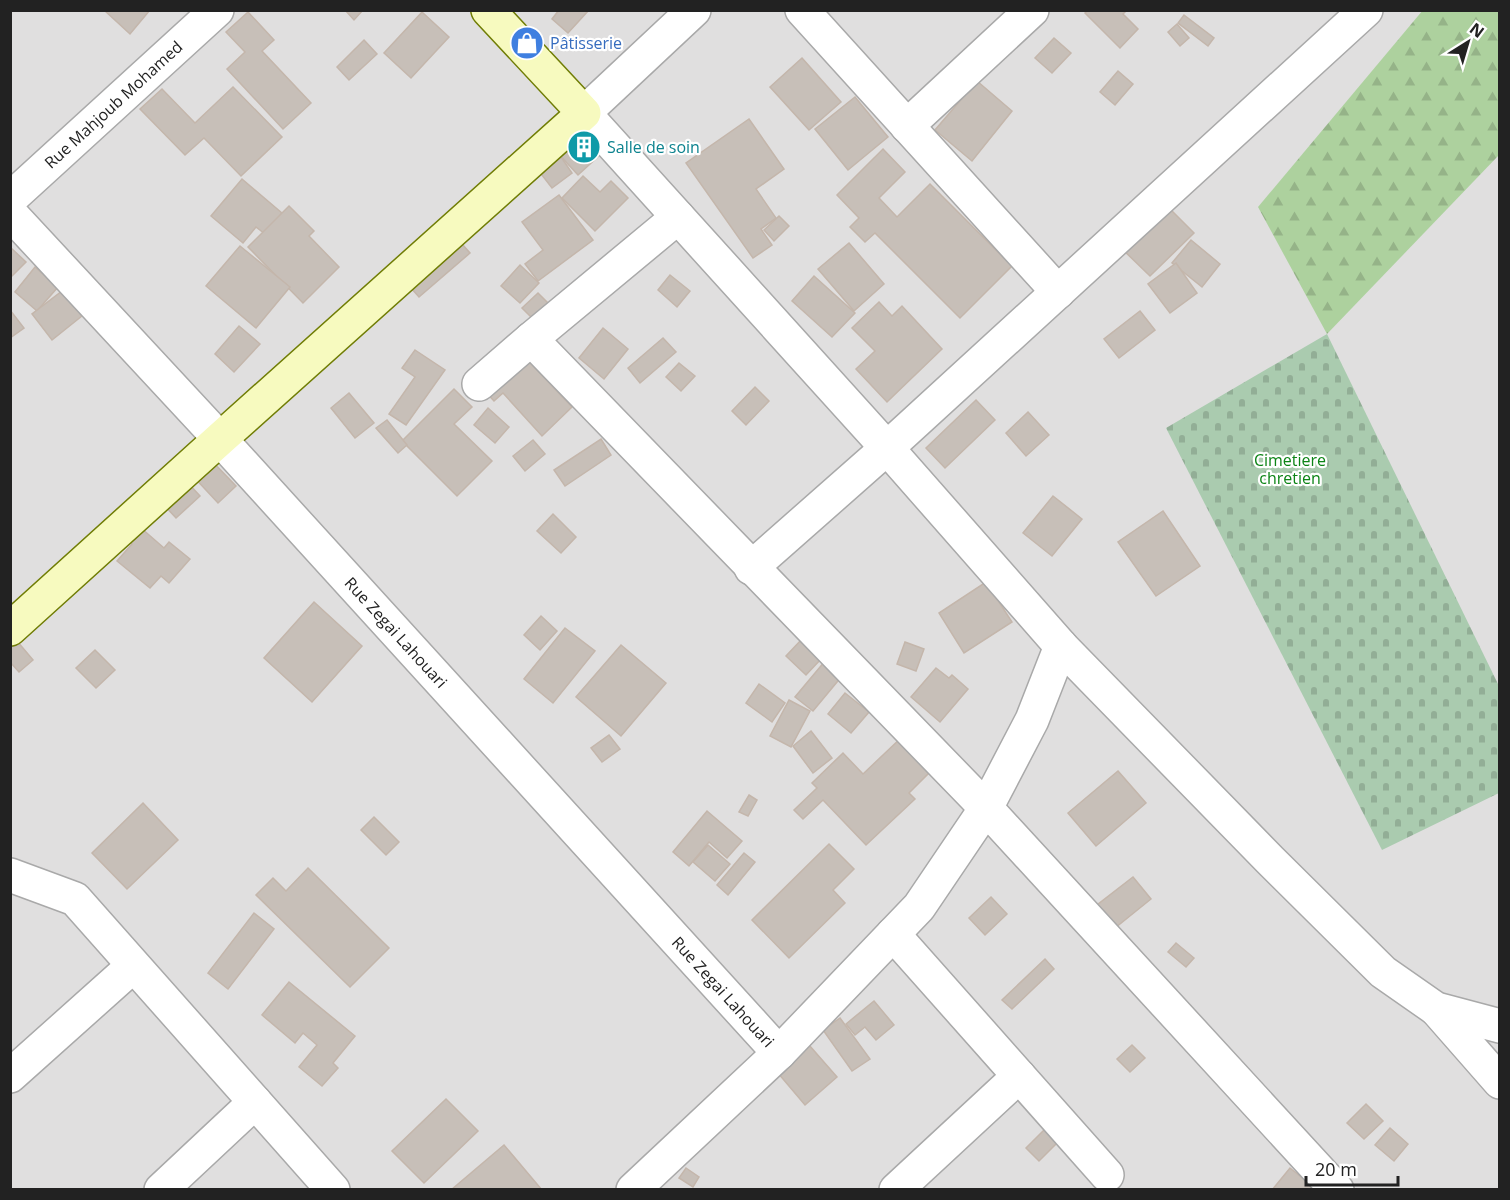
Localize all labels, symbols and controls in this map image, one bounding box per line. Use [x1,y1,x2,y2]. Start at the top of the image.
north arrow [1438,12,1498,72]
text: N [1465,17,1489,43]
shop icon: Pâtisserie [509,25,545,61]
place label: Pâtisserie [550,32,622,54]
street label: Rue Mahjoub Mohamed [40,36,187,173]
building icon: Salle de soin [566,129,602,165]
place label: Salle de soin [607,136,700,158]
park label: Cimetiere chretien [1254,449,1326,489]
street label: Rue Zegai Lahouari [340,572,452,693]
street label: Rue Zegai Lahouari [667,932,779,1052]
scale bar [1306,1149,1398,1187]
text: 20 m [1315,1157,1357,1181]

